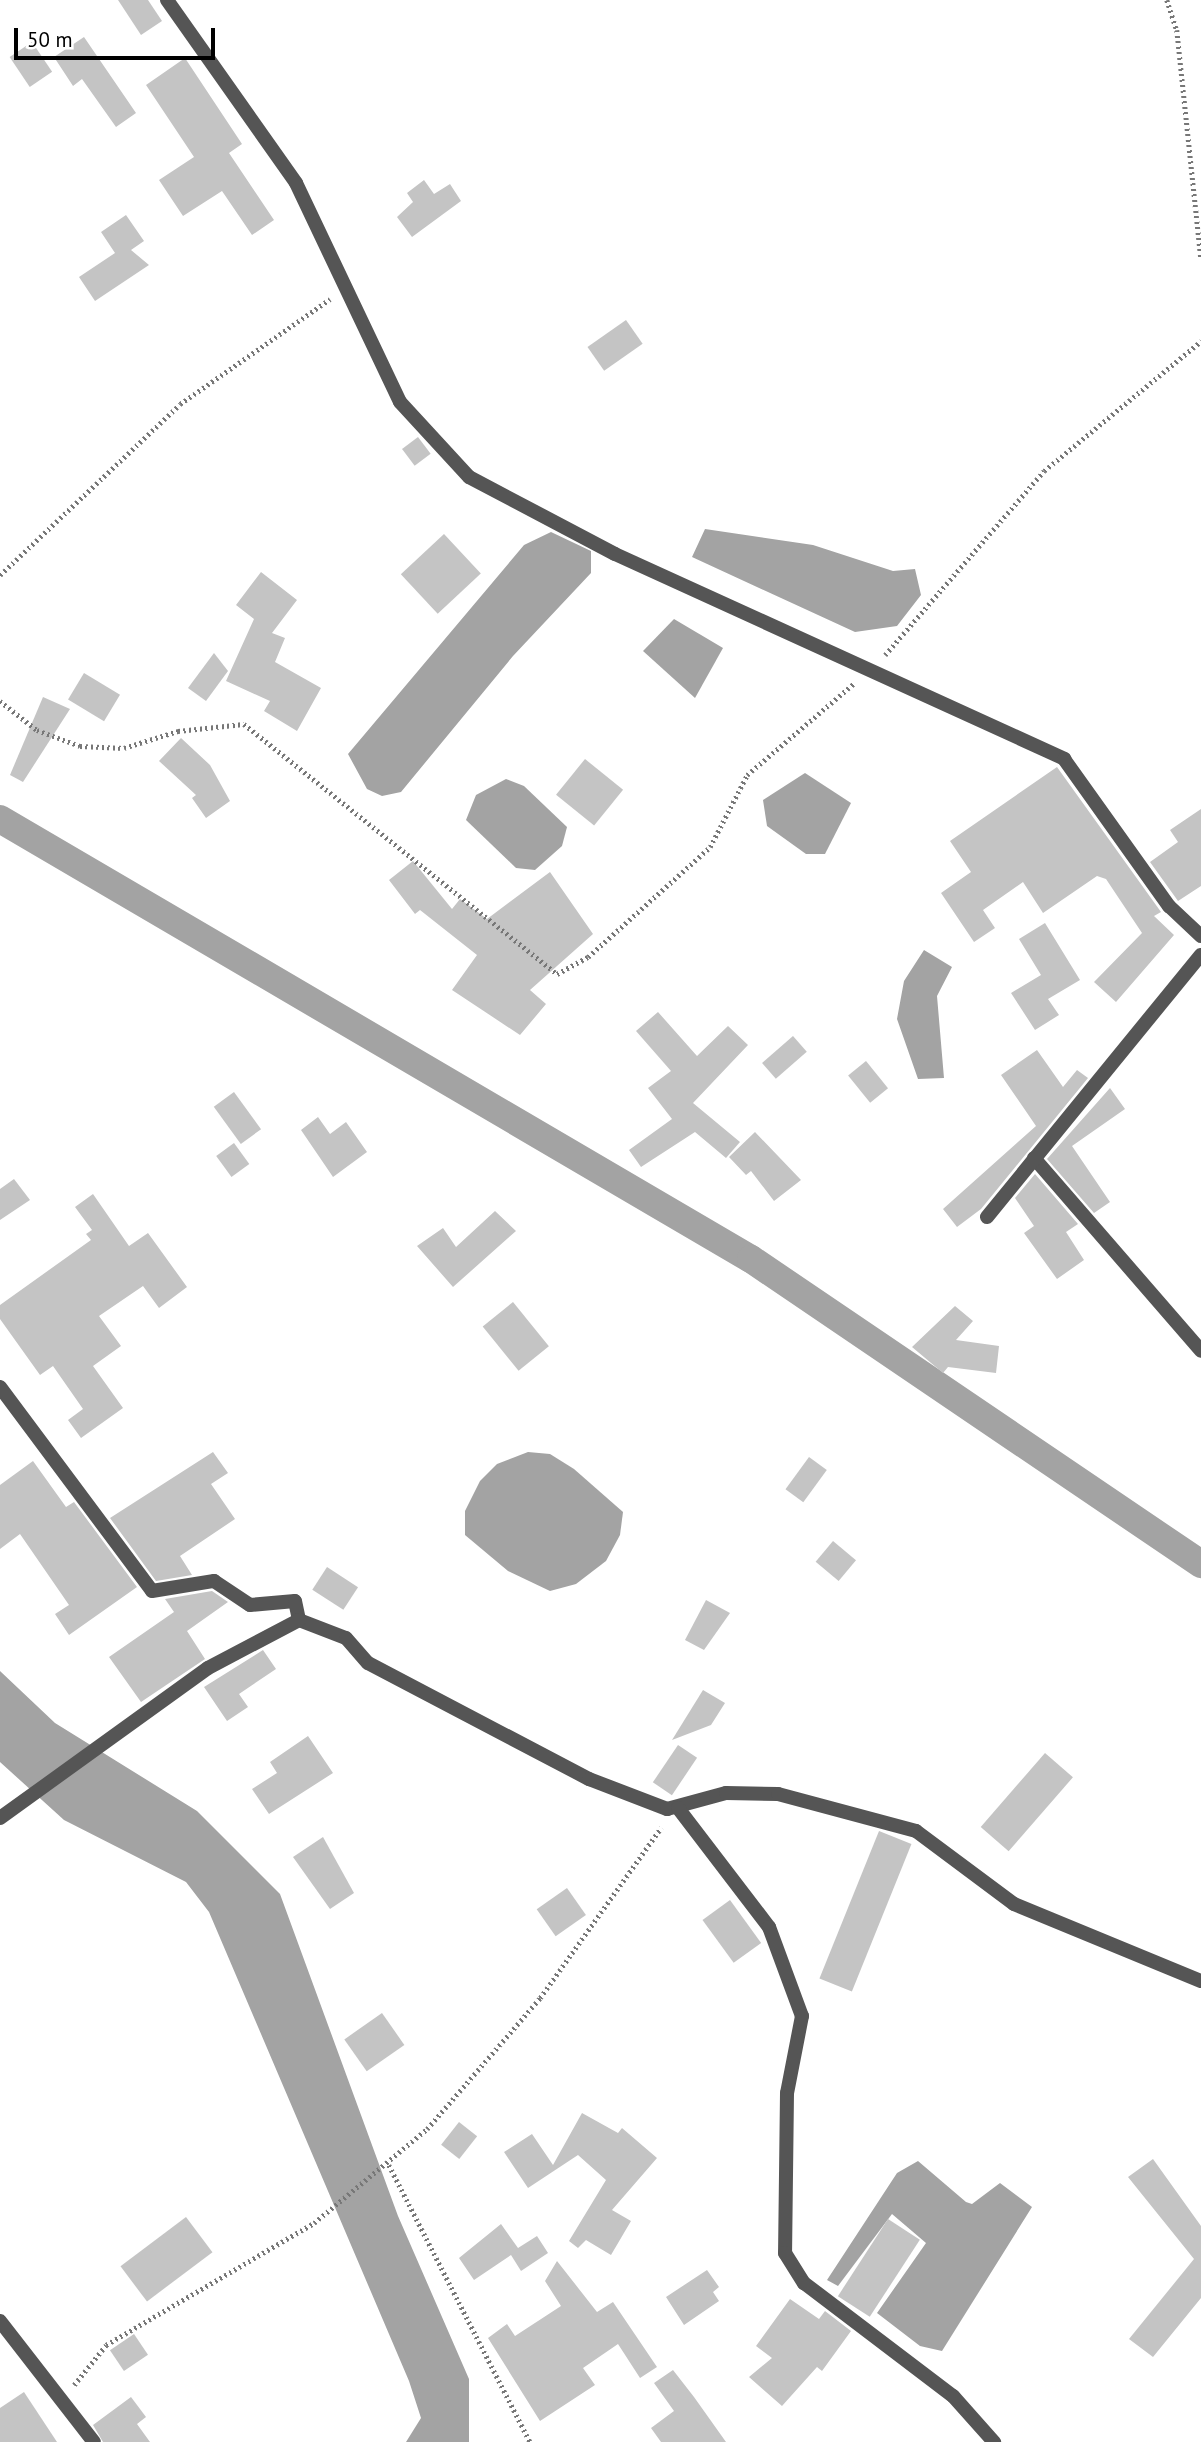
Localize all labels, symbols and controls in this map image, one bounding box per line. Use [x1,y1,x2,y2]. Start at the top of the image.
scale bar [18,14,219,58]
text: 50 m [27,26,73,53]

